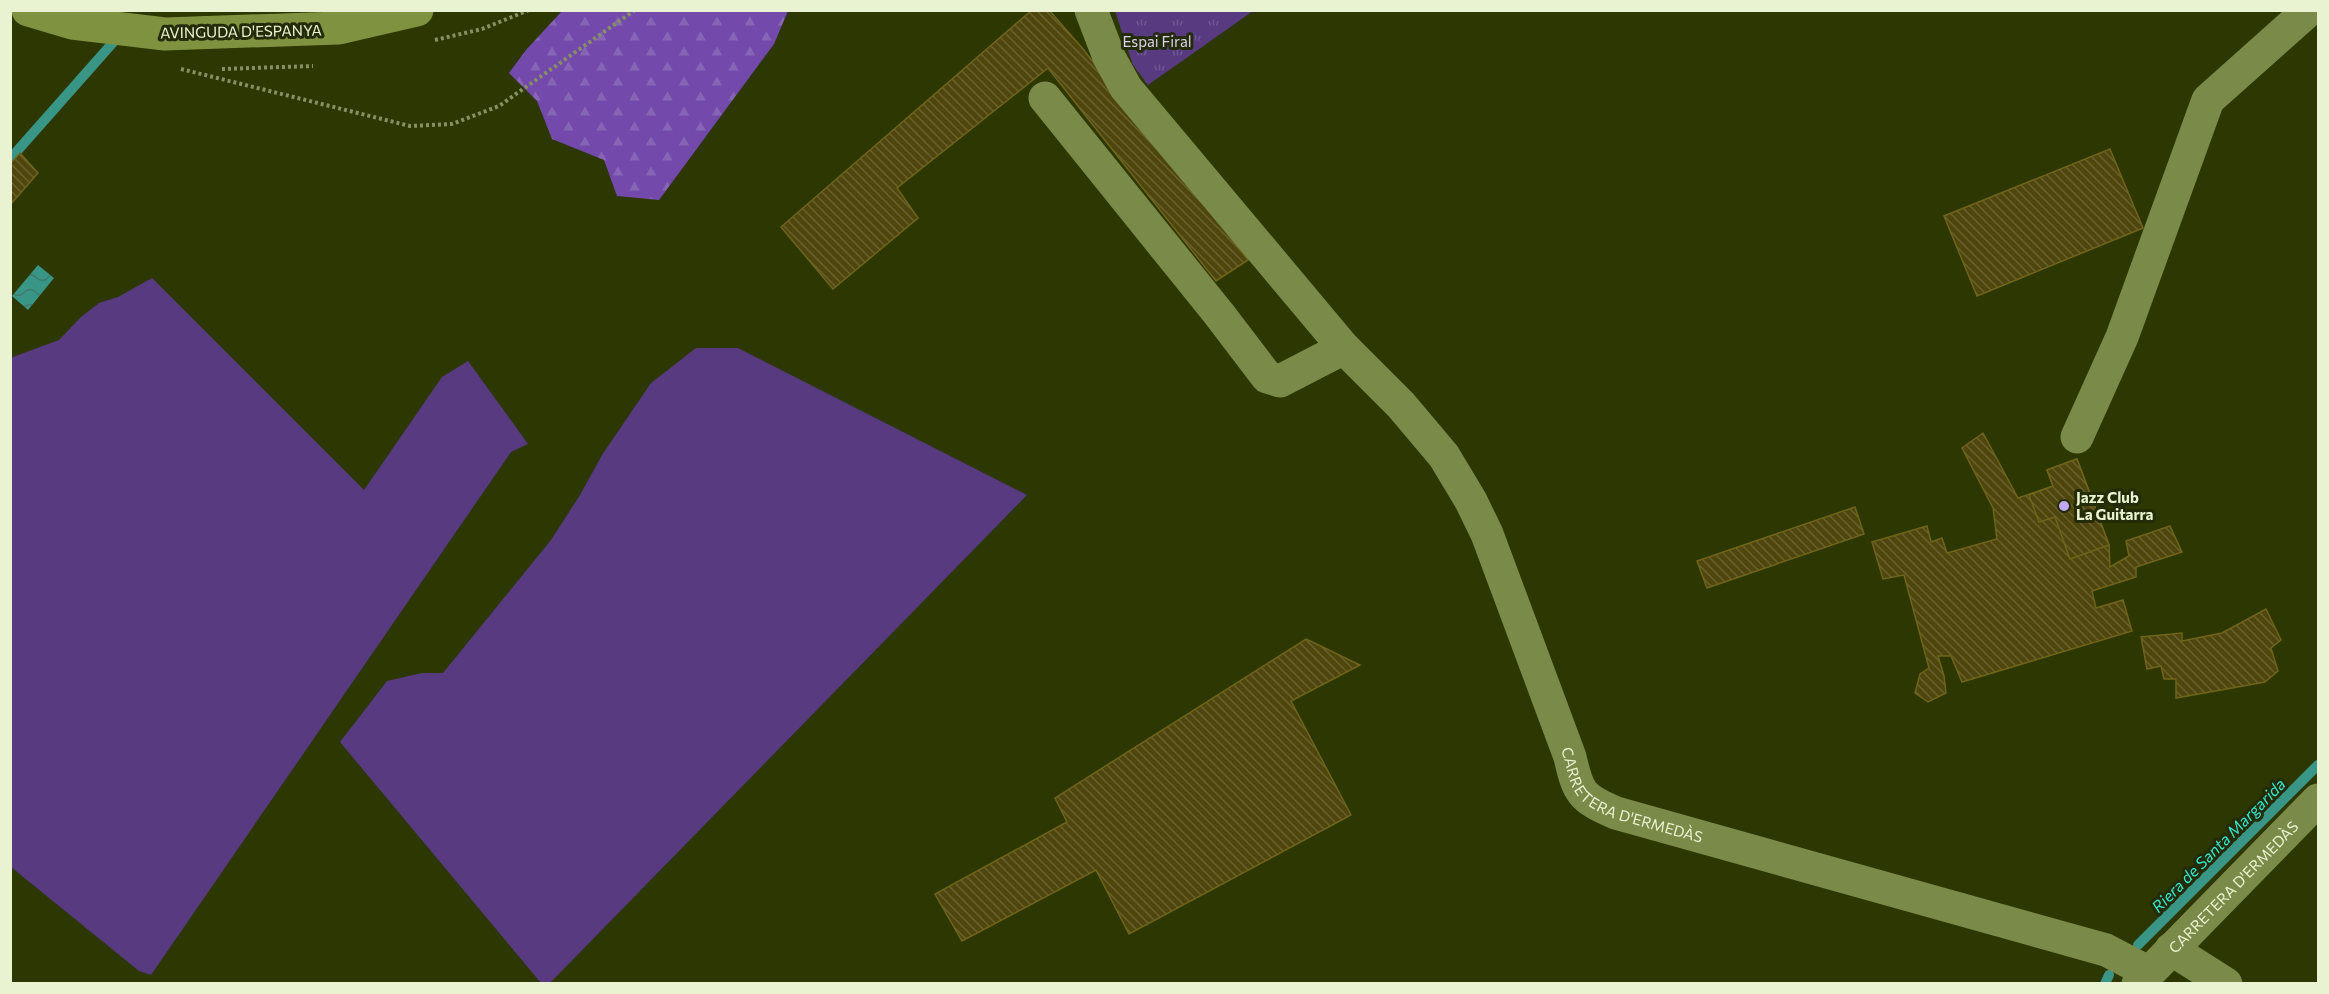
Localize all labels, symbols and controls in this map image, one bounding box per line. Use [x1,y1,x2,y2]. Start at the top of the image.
street label: AVINGUDA D'ESPANYA [160,21,322,41]
park label: Espai Firal [1122,32,1192,50]
place label: Jazz Club La Guitarra [2076,488,2154,523]
marker: Jazz Club La Guitarra [2057,499,2071,513]
street label: CARRETERA D'ERMEDÀS [1558,744,1705,846]
water label: Riera de Santa Margarida [2147,774,2289,916]
street label: CARRETERA D'ERMEDÀS [2165,817,2302,957]

